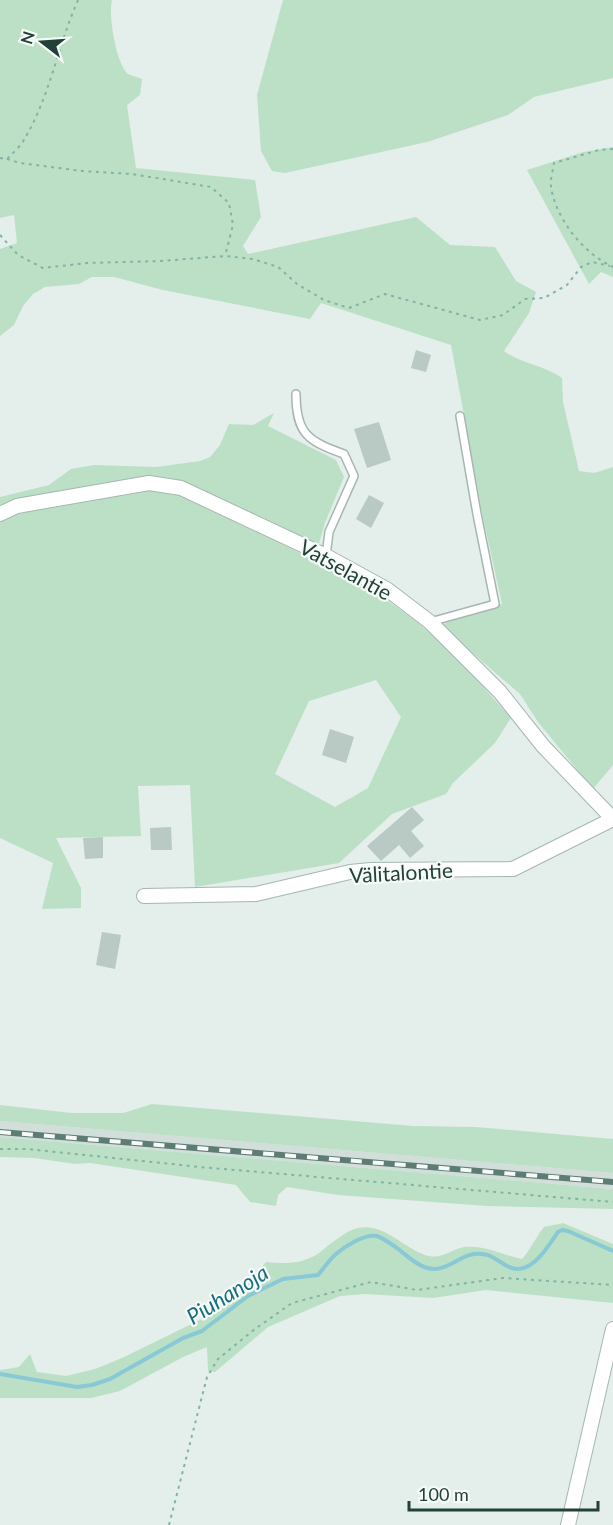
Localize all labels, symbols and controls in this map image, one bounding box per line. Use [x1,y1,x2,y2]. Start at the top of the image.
north arrow [12,12,72,72]
text: N [16,29,38,46]
street label: Vatselantie [295,533,397,605]
street label: Välitalontie [349,857,453,887]
water label: Piuhanoja [181,1258,273,1330]
scale bar [409,1474,598,1512]
text: 100 m [418,1483,469,1505]

